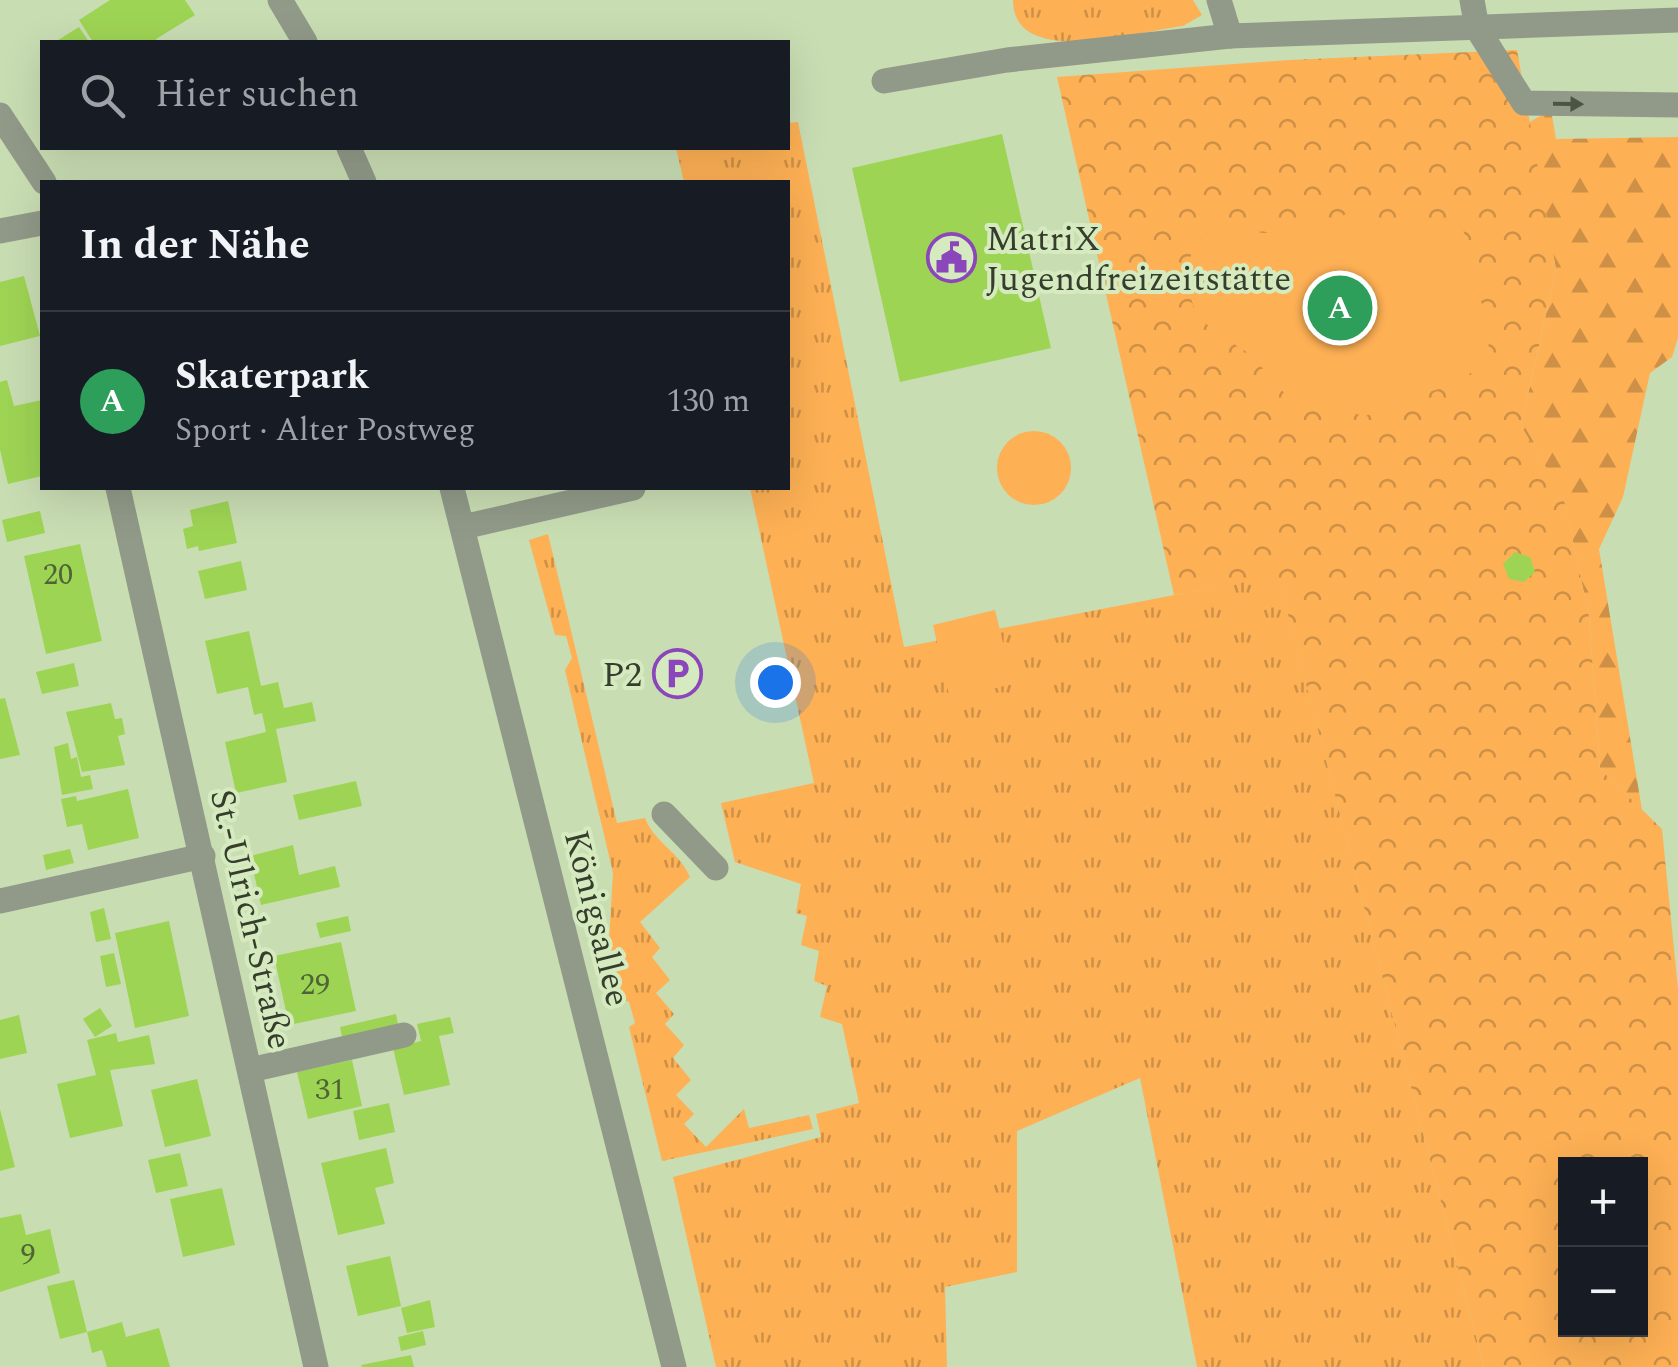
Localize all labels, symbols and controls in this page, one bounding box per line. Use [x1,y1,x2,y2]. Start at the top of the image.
search box [40,40,790,150]
text: Hier suchen [155,66,359,124]
icon: search [75,68,130,123]
one-way arrow [1553,96,1585,112]
place label: MatriX Jugendfreizeitstätte [986,213,1291,306]
text: In der Nähe [80,214,310,277]
public building icon: MatriX Jugendfreizeitstätte [925,232,977,284]
pin: A [1308,270,1372,346]
text: Skaterpark [175,348,370,406]
text: A [100,377,125,426]
text: 130 m [666,377,750,426]
text: Sport · Alter Postweg [175,406,475,455]
house number: 20 [43,552,73,598]
parking icon: P2 [651,648,703,700]
place label: P2 [602,649,642,702]
your location [750,657,801,708]
street label: St.-Ulrich-Straße [195,784,306,1055]
street label: Königsallee [549,825,644,1012]
house number: 29 [300,962,330,1008]
house number: 31 [315,1067,345,1113]
map controls [1558,1157,1648,1337]
button: + [1558,1157,1648,1247]
house number: 9 [21,1232,36,1278]
button: − [1558,1247,1648,1337]

